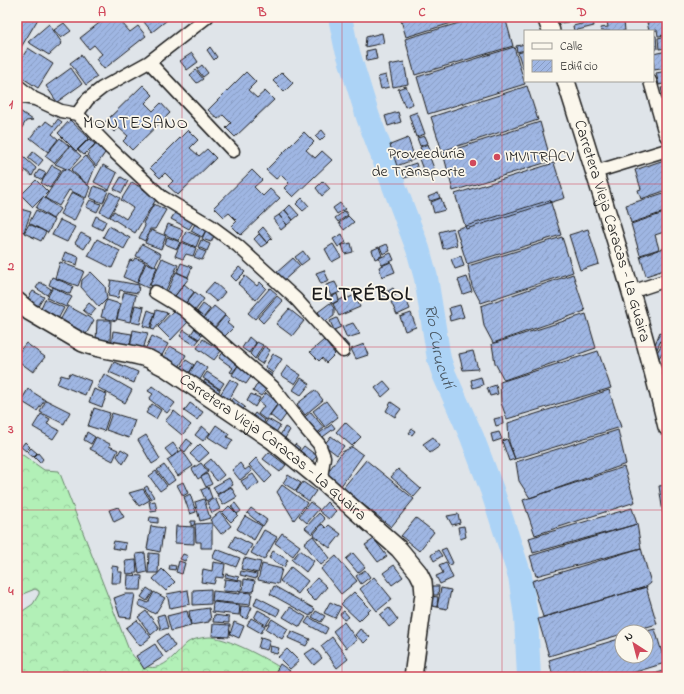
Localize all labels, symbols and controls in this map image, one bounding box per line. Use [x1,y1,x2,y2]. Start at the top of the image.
text: A [98,3,106,22]
text: B [257,3,267,22]
text: C [418,3,426,22]
text: D [576,3,587,22]
legend [524,30,654,82]
text: Calle [560,38,583,56]
text: Edificio [560,58,598,76]
text: 1 [9,95,14,114]
district label: MONTESANO [83,111,189,136]
street label: Carretera Vieja Caracas - La Guaira [567,117,657,345]
place label: Proveeduría de Transporte [372,142,466,184]
place label: IMVITRACV [505,145,574,169]
marker: IMVITRACV [492,152,502,162]
marker: Proveeduría de Transporte [468,158,478,168]
text: 2 [7,257,15,276]
district label: EL TRÉBOL [311,281,413,310]
water label: Río Curucutí [418,303,463,395]
street label: Carretera Vieja Caracas - La Guaira [174,368,372,527]
text: 3 [7,420,14,439]
text: 4 [7,582,14,601]
north arrow [614,624,654,664]
text: N [621,628,636,645]

